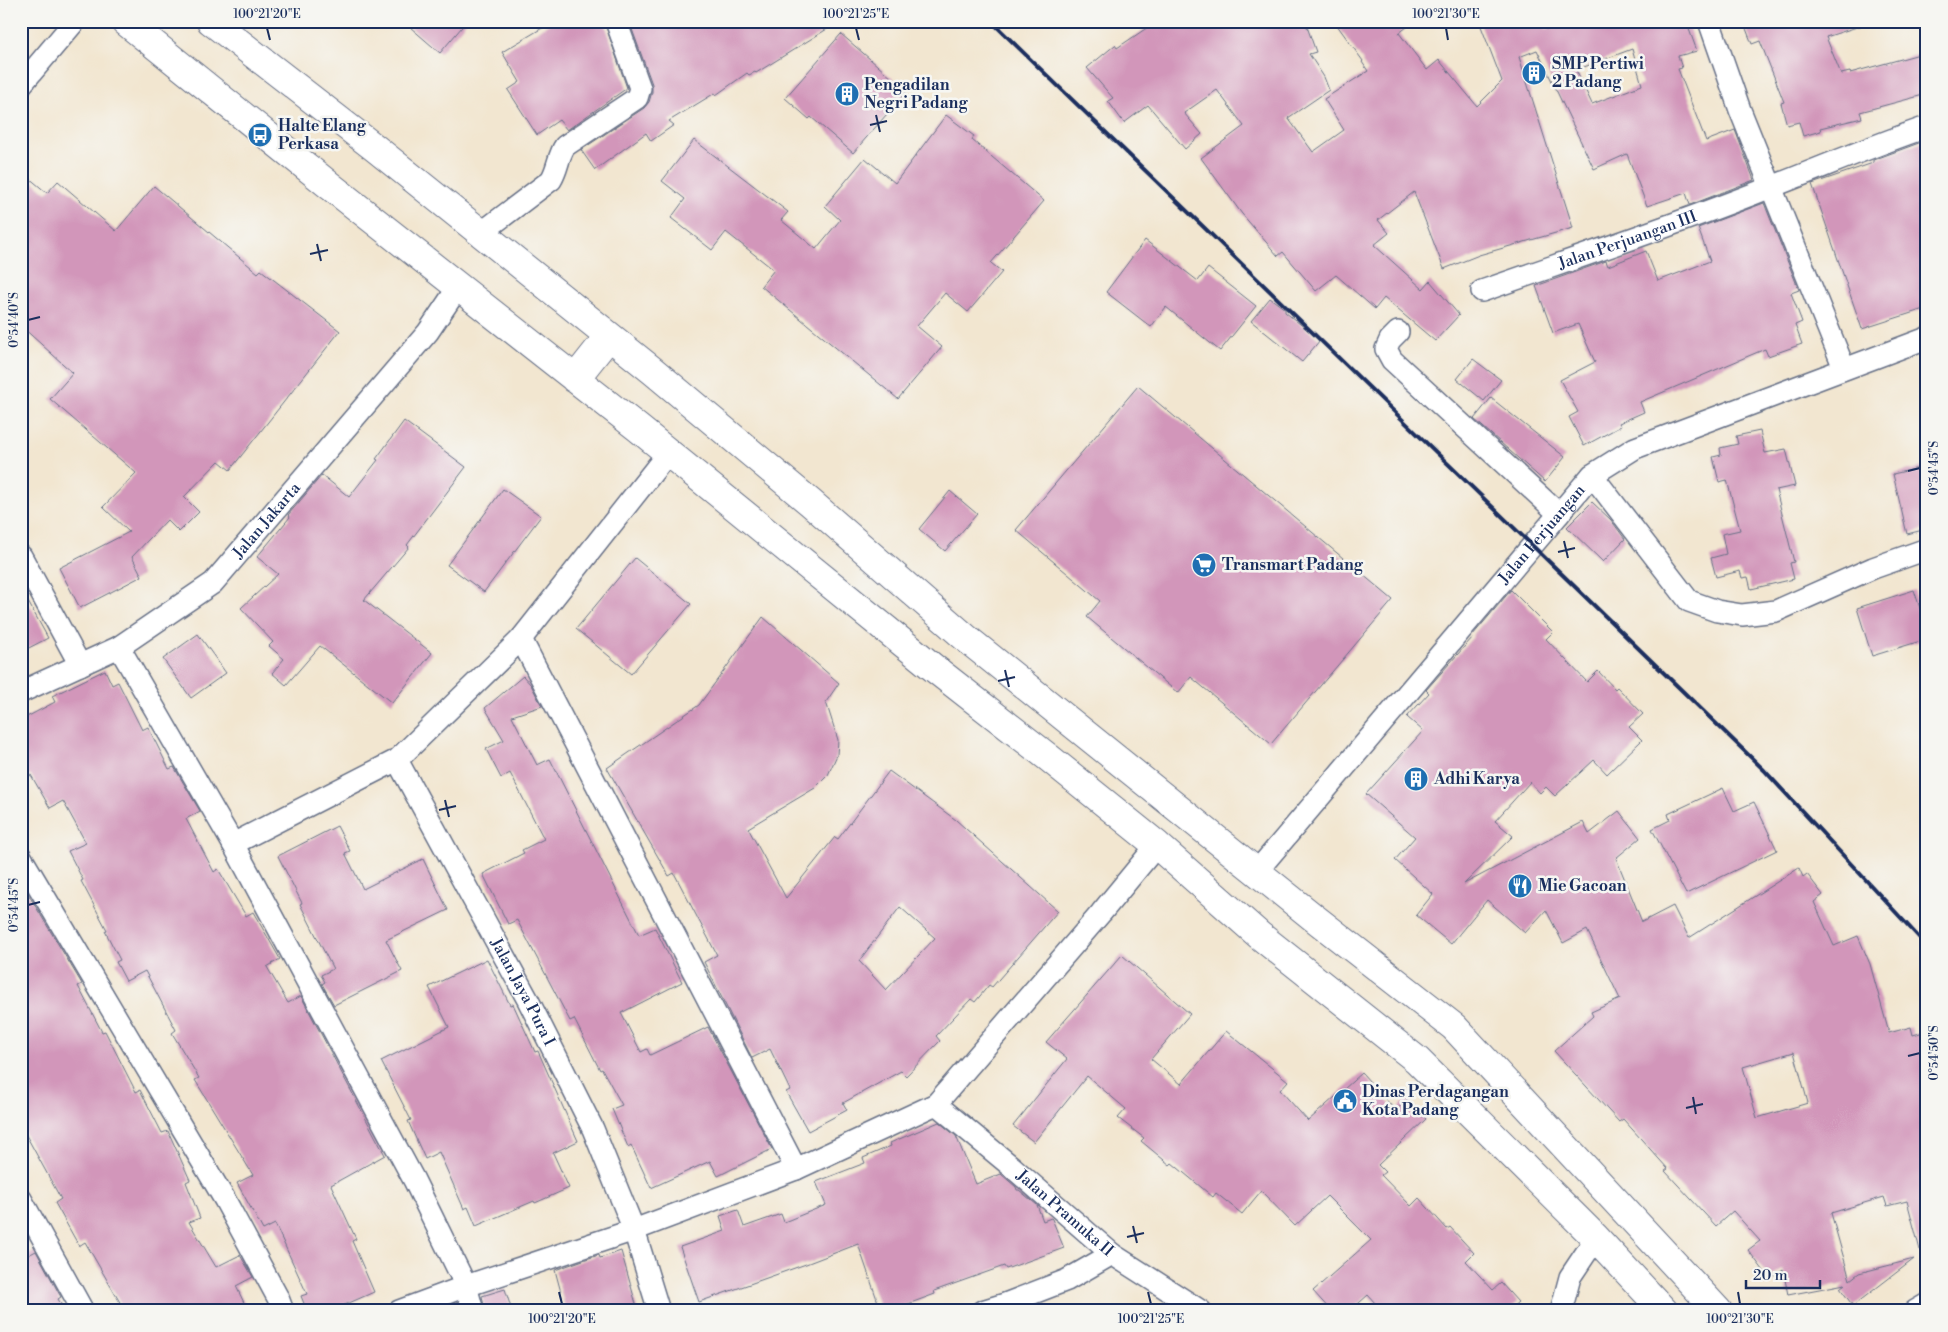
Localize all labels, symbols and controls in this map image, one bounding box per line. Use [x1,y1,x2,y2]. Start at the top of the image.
text: 100°21'20"E [233,7,301,22]
text: 100°21'25"E [823,7,889,22]
text: 100°21'30"E [1412,7,1480,22]
place label: SMP Pertiwi 2 Padang [1552,54,1644,92]
building icon: SMP Pertiwi 2 Padang [1521,60,1547,86]
place label: Pengadilan Negri Padang [864,75,968,113]
building icon: Pengadilan Negri Padang [834,81,860,107]
place label: Halte Elang Perkasa [278,116,367,154]
bus stop icon: Halte Elang Perkasa [247,122,273,148]
street label: Jalan Perjuangan III [1555,206,1699,274]
text: 0°54'40"S [7,292,22,348]
text: 0°54'45"S [1927,441,1942,495]
street label: Jalan Jakarta [228,478,305,563]
street label: Jalan Perjuangan [1494,480,1590,589]
supermarket icon: Transmart Padang [1191,552,1217,578]
place label: Transmart Padang [1222,555,1364,575]
building icon: Adhi Karya [1403,766,1429,792]
place label: Adhi Karya [1433,769,1520,789]
restaurant icon: Mie Gacoan [1507,873,1533,899]
place label: Mie Gacoan [1538,876,1627,896]
text: 0°54'45"S [7,878,22,932]
street label: Jalan Jaya Pura I [486,934,559,1049]
text: 0°54'50"S [1927,1025,1942,1081]
place label: Dinas Perdagangan Kota Padang [1362,1082,1509,1120]
public building icon: Dinas Perdagangan Kota Padang [1332,1088,1358,1114]
street label: Jalan Pramuka II [1012,1165,1118,1261]
scale bar [1746,1257,1819,1289]
text: 20 m [1753,1266,1788,1285]
text: 100°21'20"E [528,1312,596,1327]
text: 100°21'25"E [1118,1312,1184,1327]
text: 100°21'30"E [1706,1312,1774,1327]

